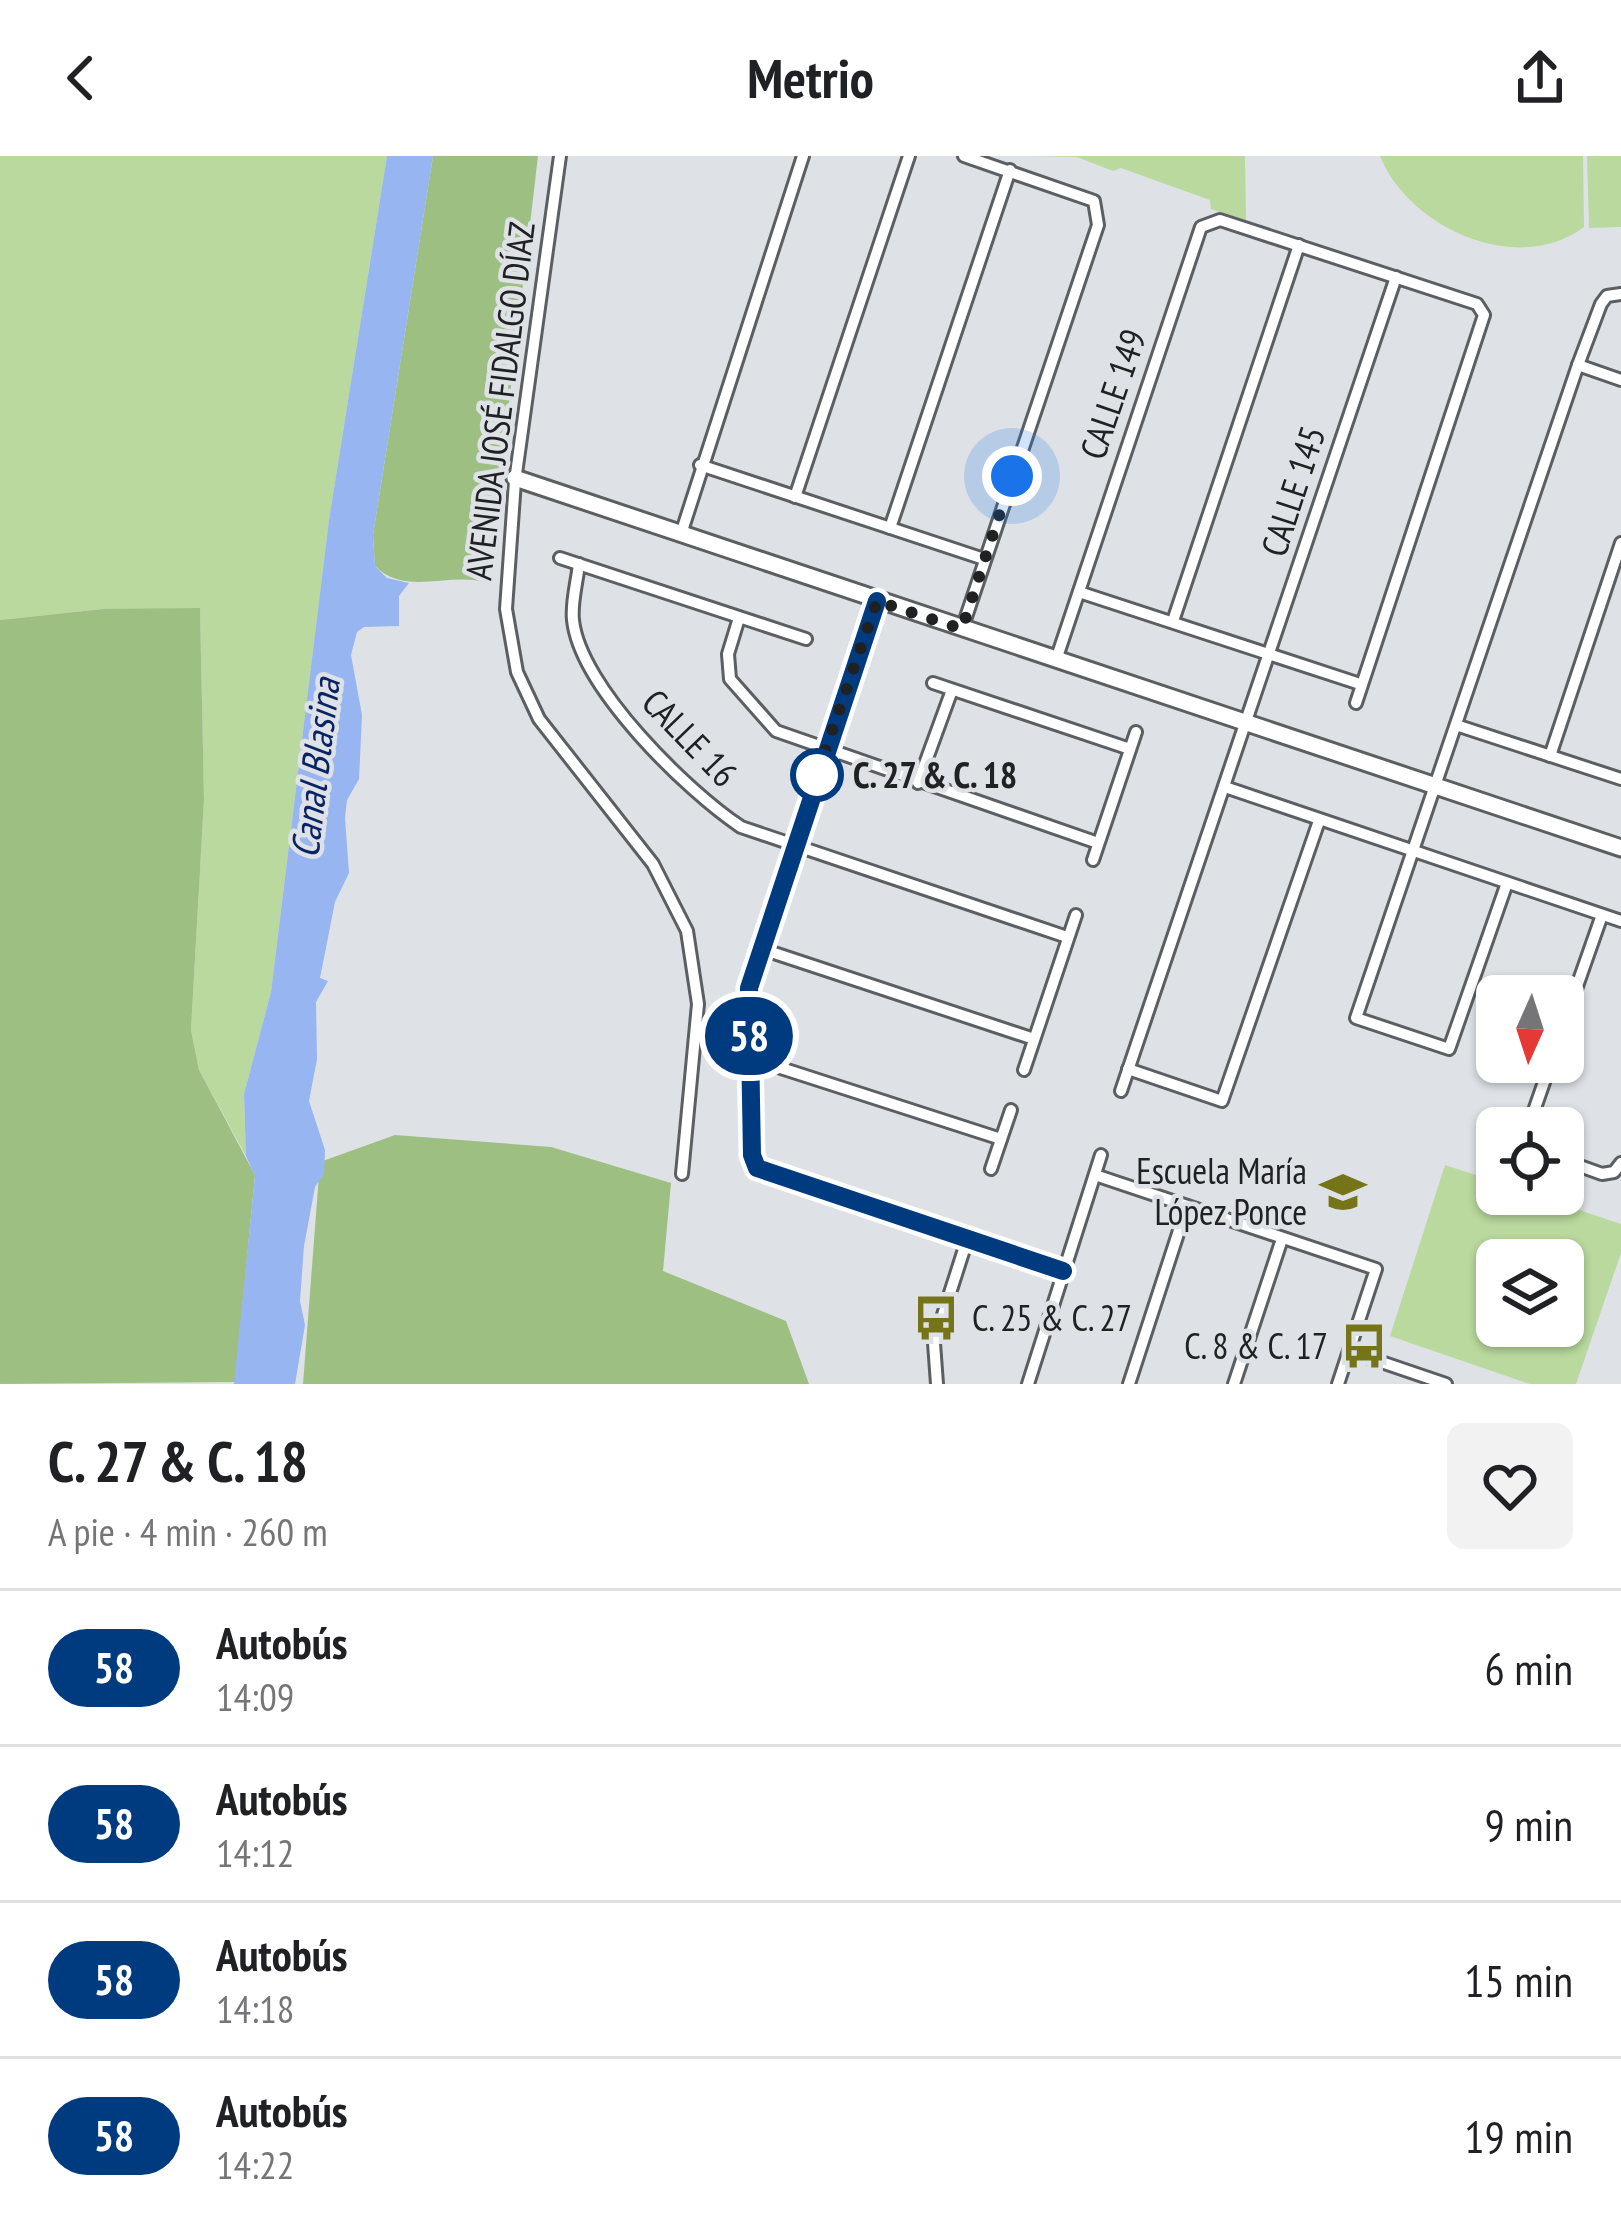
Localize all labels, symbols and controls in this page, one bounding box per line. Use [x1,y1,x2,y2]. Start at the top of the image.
text: Metrio [747,43,874,113]
icon: back [48,45,114,111]
icon: share [1507,45,1573,111]
street label: AVENIDA JOSÉ FIDALGO DÍAZ [454,219,545,583]
street label: CALLE 149 [1068,323,1157,465]
street label: CALLE 145 [1249,420,1336,562]
your location [982,446,1042,506]
water label: Canal Blasina [278,673,351,861]
street label: CALLE 16 [632,679,748,796]
marker: C. 27 & C. 18 [792,750,842,800]
place label: C. 27 & C. 18 [853,751,1017,798]
north arrow [1476,975,1584,1083]
map controls [1476,975,1584,1347]
line badge: 58 [695,997,803,1075]
text: 58 [729,1008,769,1063]
button: locate [1476,1107,1584,1215]
place label: Escuela María López Ponce [1136,1147,1307,1235]
school or university icon: Escuela María López Ponce [1318,1167,1368,1217]
button: layers [1476,1239,1584,1347]
bus stop icon: C. 25 & C. 27 [911,1293,961,1343]
place label: C. 25 & C. 27 [972,1294,1132,1341]
bus stop icon: C. 8 & C. 17 [1339,1321,1389,1371]
place label: C. 8 & C. 17 [1184,1322,1328,1369]
button: heart [1447,1423,1573,1549]
text: C. 27 & C. 18 [48,1424,308,1498]
text: A pie · 4 min · 260 m [48,1506,328,1557]
text: Autobús [216,1613,348,1671]
text: 6 min [1484,1639,1573,1697]
text: 58 [94,1640,134,1695]
text: 14:09 [216,1671,294,1722]
text: Autobús [216,1769,348,1827]
text: 9 min [1484,1795,1573,1853]
text: 58 [94,1796,134,1851]
text: 14:12 [216,1827,294,1878]
text: Autobús [216,1925,348,1983]
text: 15 min [1464,1951,1573,2009]
text: 58 [94,1952,134,2007]
text: 14:18 [216,1983,294,2034]
text: Autobús [216,2081,348,2139]
text: 19 min [1464,2107,1573,2165]
text: 58 [94,2108,134,2163]
text: 14:22 [216,2139,294,2190]

